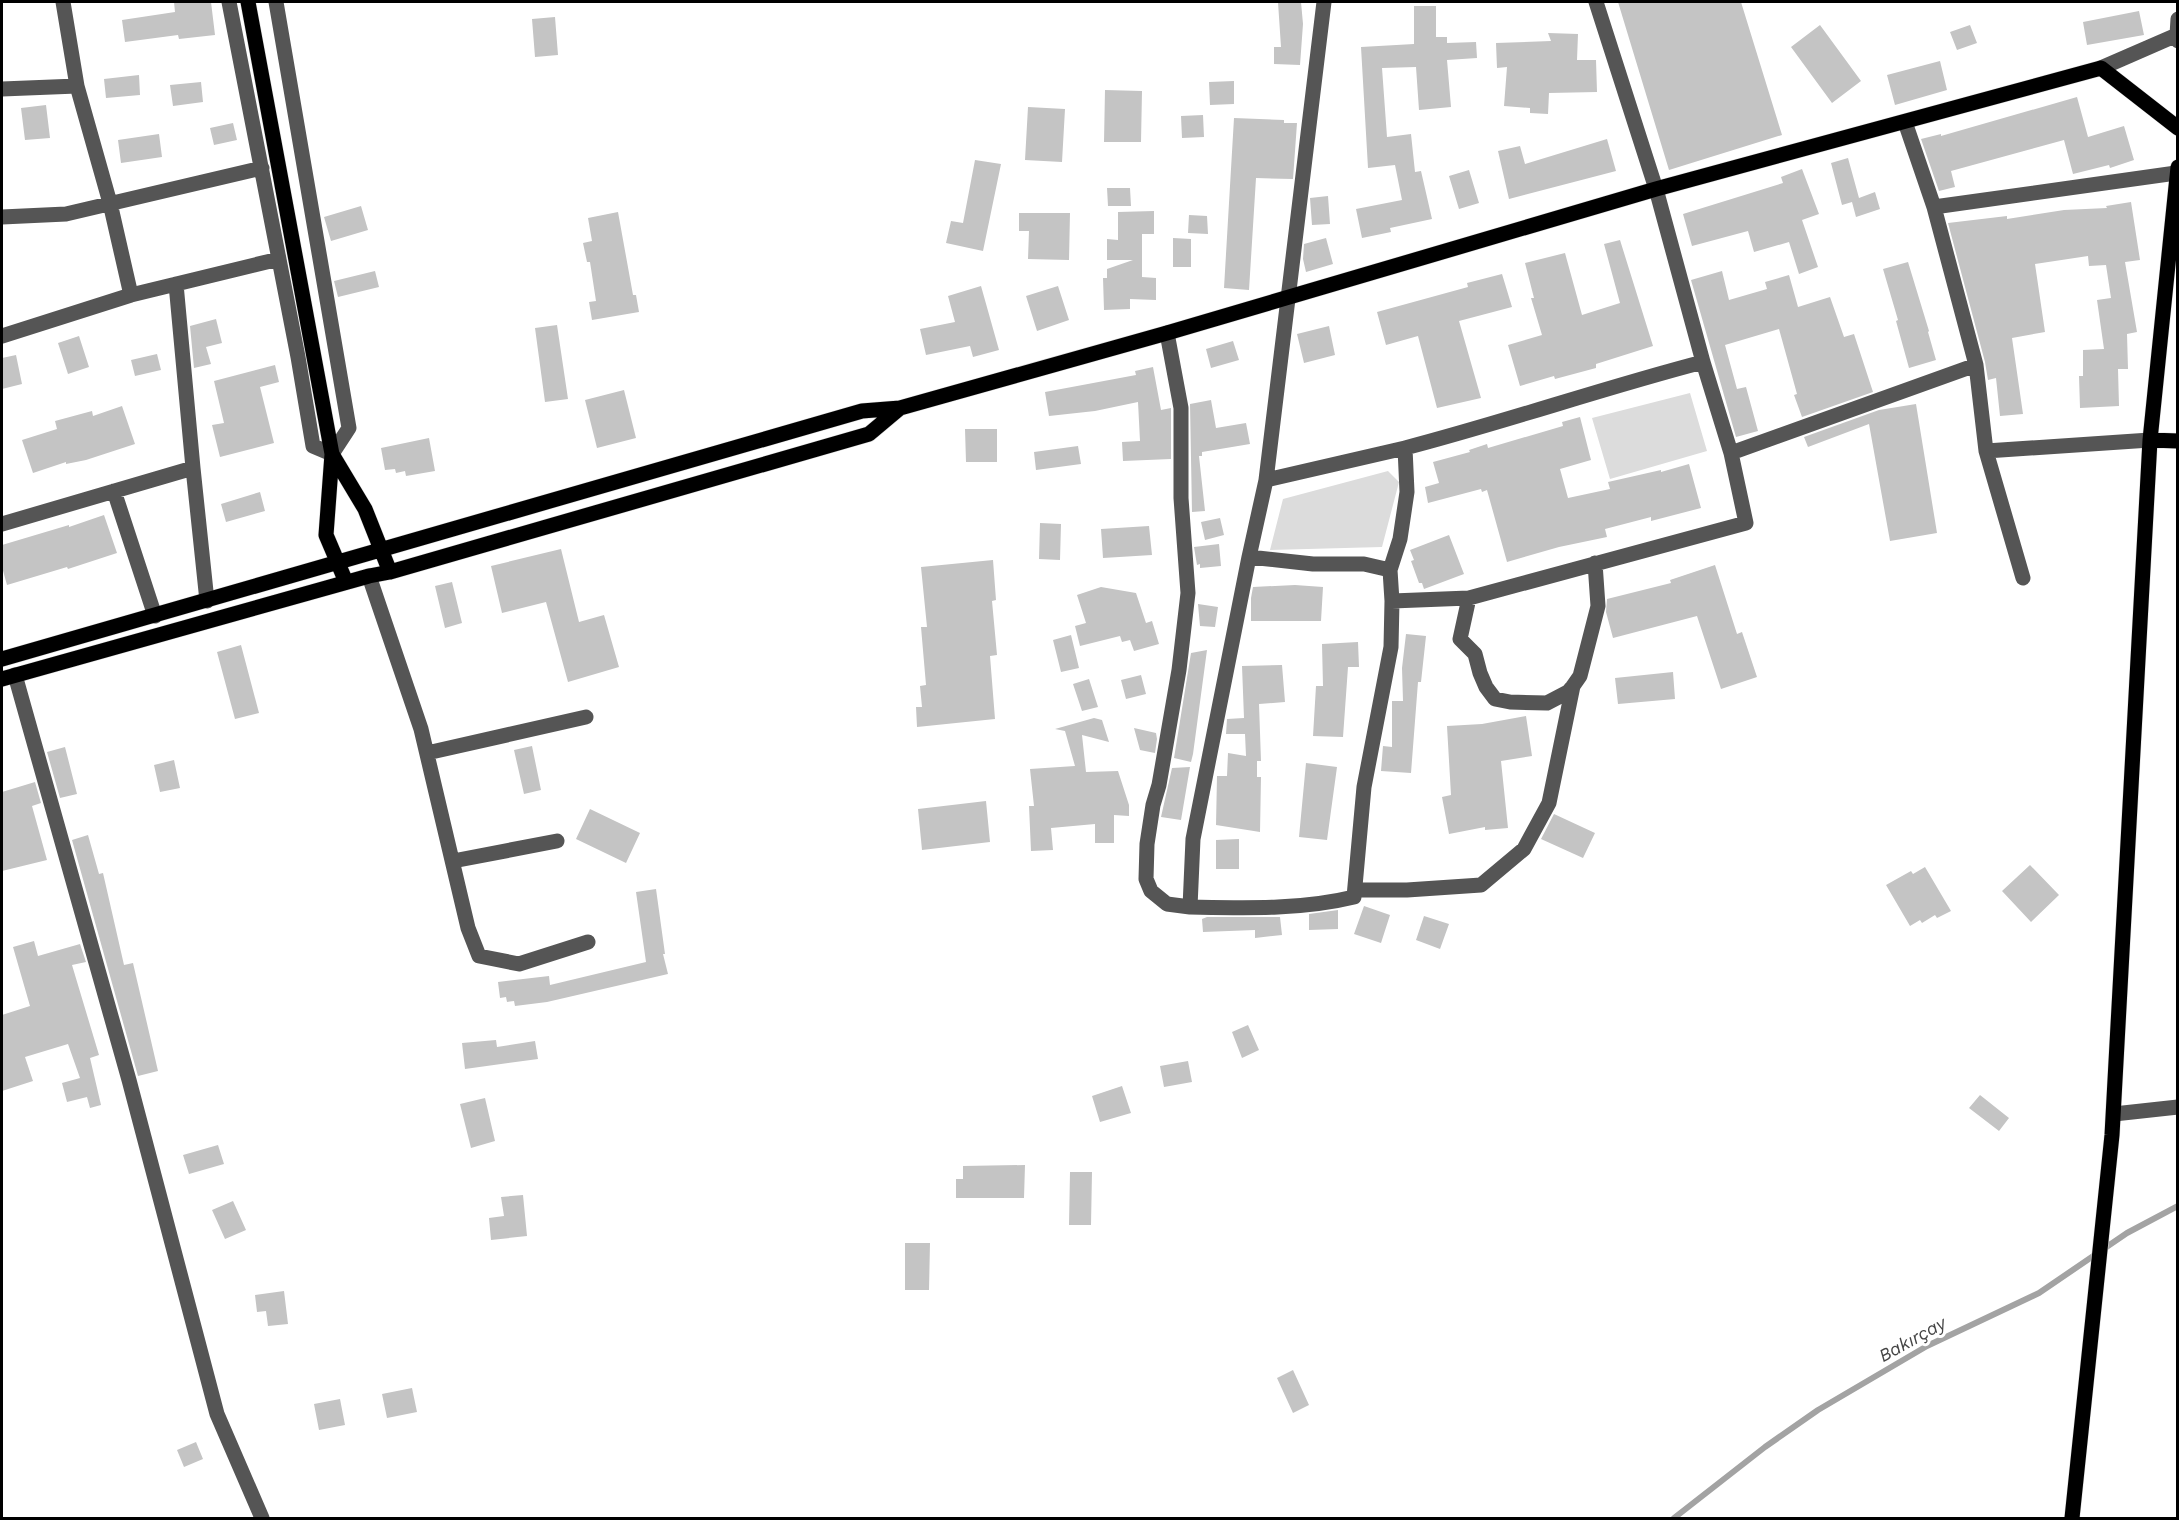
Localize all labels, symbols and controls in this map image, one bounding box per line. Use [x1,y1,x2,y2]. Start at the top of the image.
water label: Bakırçay [1875,1311,1951,1366]

